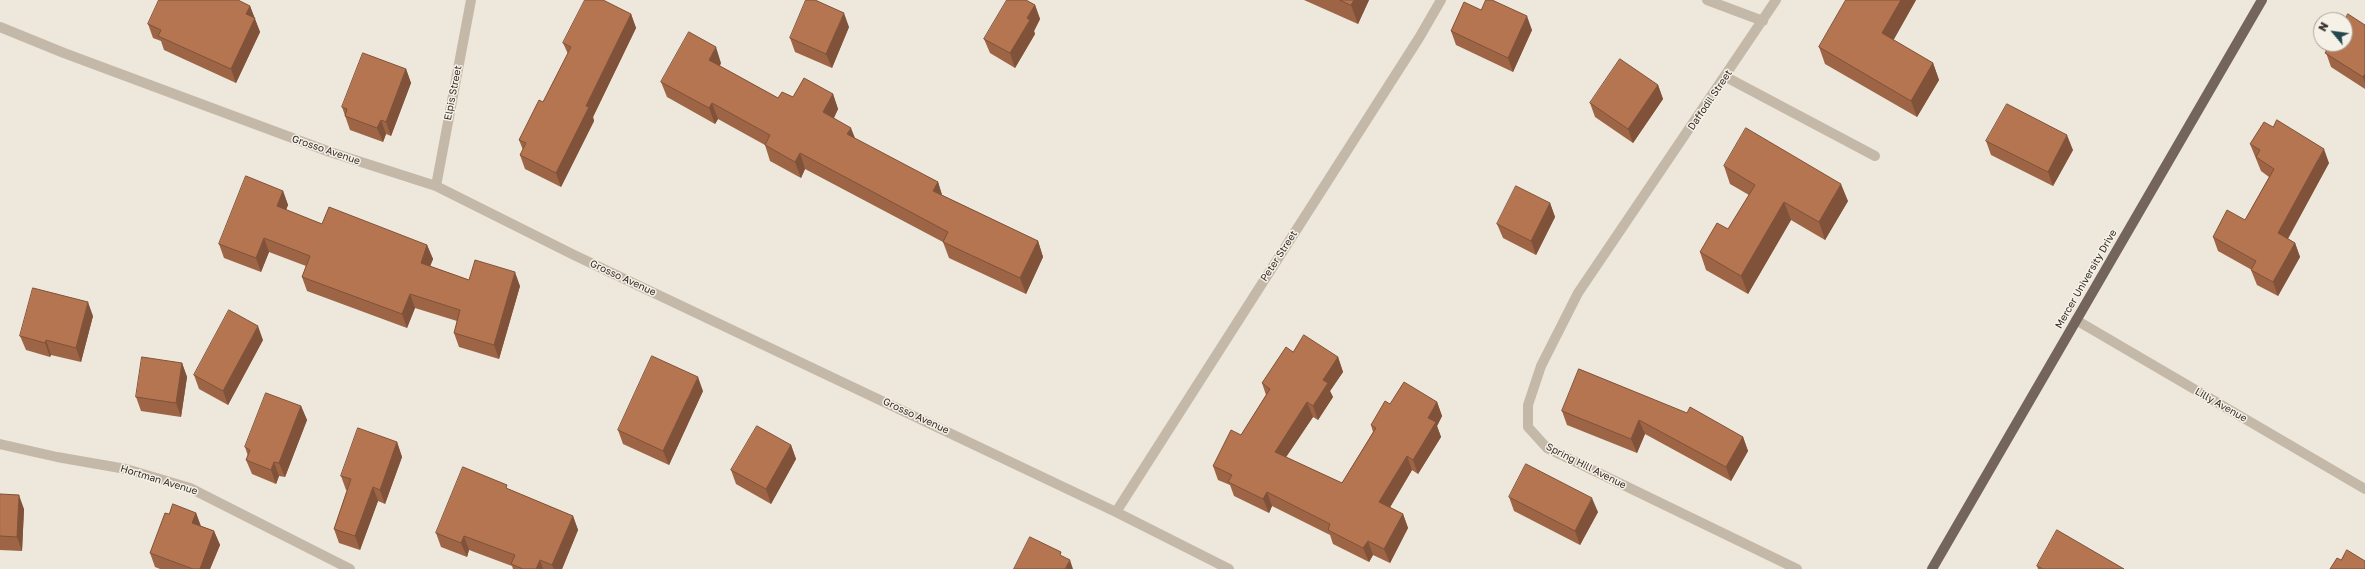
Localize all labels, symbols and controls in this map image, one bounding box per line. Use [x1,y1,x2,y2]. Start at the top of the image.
north arrow [2313,12,2353,52]
text: N [2315,20,2331,33]
street label: Elpis Street [442,65,464,121]
street label: Daffodil Street [1685,68,1735,132]
street label: Grosso Avenue [290,133,362,167]
street label: Mercer University Drive [2053,227,2119,331]
street label: Peter Street [1258,228,1300,284]
street label: Grosso Avenue [588,258,658,298]
street label: Lilly Avenue [2193,385,2249,425]
street label: Grosso Avenue [881,396,951,436]
street label: Spring Hill Avenue [1544,441,1628,491]
street label: Hortman Avenue [119,463,199,497]

